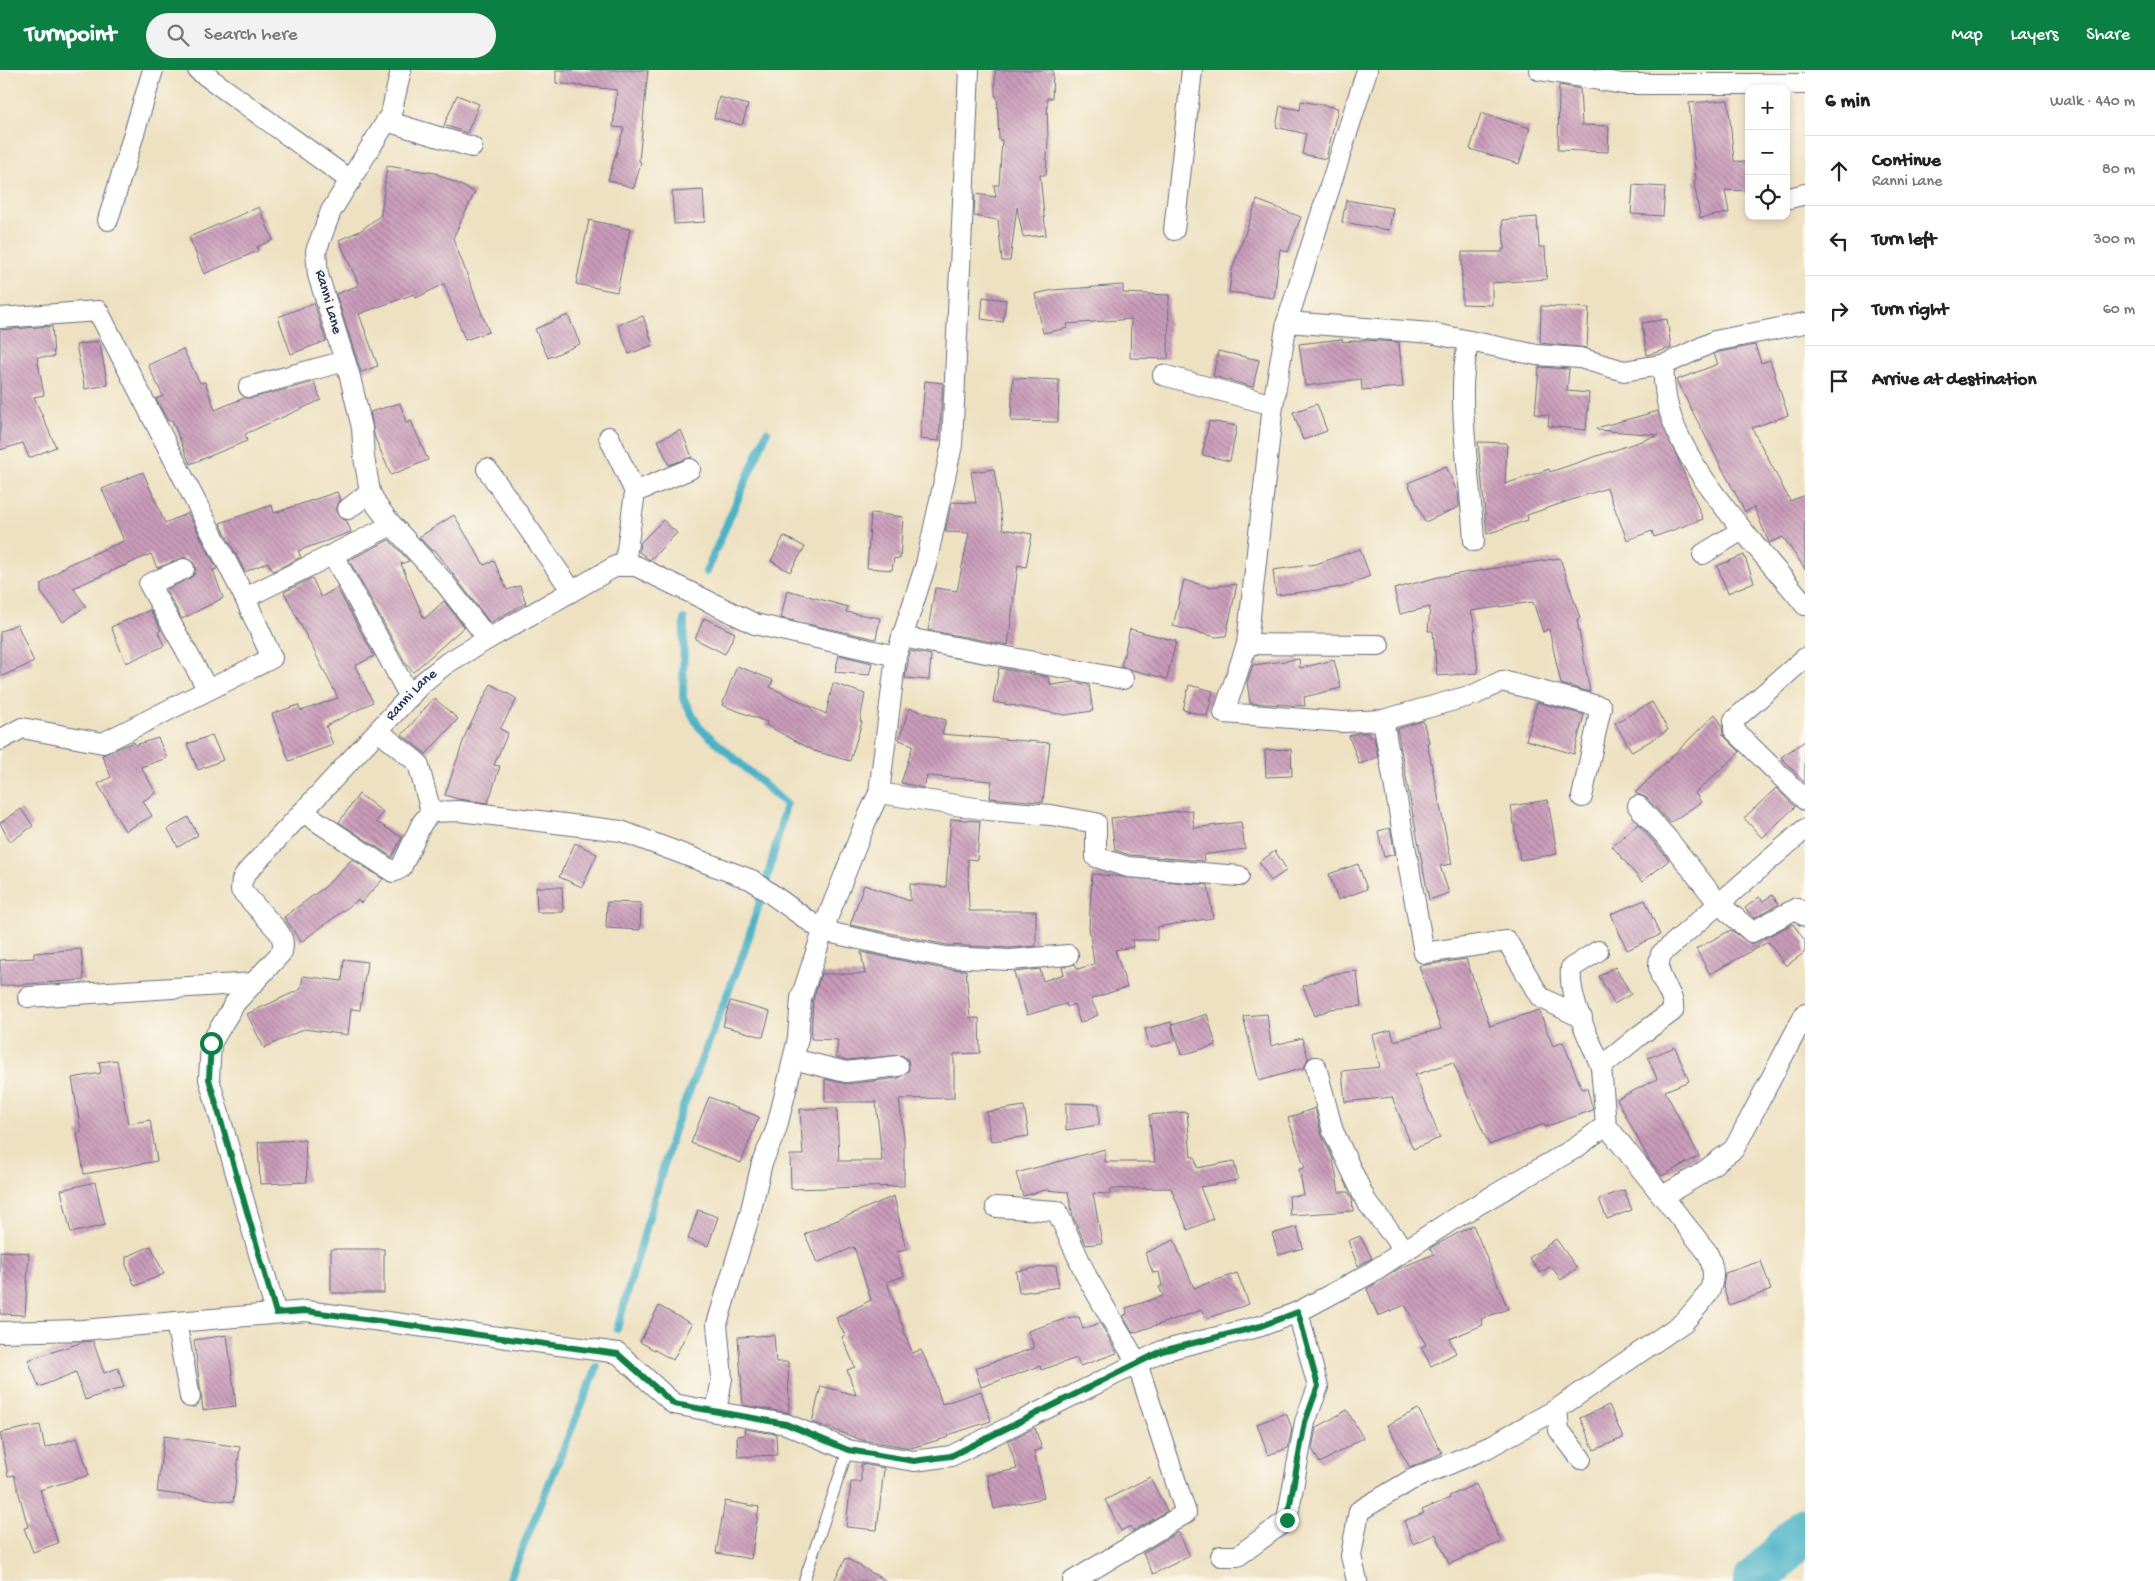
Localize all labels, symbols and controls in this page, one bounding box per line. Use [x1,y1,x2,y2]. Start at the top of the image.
search box [146,13,496,58]
text: Turnpoint [25,21,116,50]
icon: search [164,21,192,49]
text: Search here [204,24,298,47]
text: Map [1951,25,1983,46]
text: Layers [2011,25,2058,46]
text: Share [2086,25,2130,46]
map controls [1745,85,1790,220]
button: + [1745,85,1790,130]
text: 6 min [1825,90,1870,115]
text: Walk · 440 m [2050,93,2135,112]
button: − [1745,130,1790,175]
text: Continue [1872,150,1941,173]
icon: ahead [1825,157,1853,185]
text: 80 m [2102,161,2135,180]
text: Ranni Lane [1872,173,1942,192]
button: locate [1745,175,1790,220]
icon: left [1825,227,1853,255]
text: Turn left [1872,229,1936,252]
text: 300 m [2093,231,2135,250]
street label: Ranni Lane [310,268,346,336]
icon: right [1825,297,1853,325]
text: Turn right [1872,299,1948,322]
text: 60 m [2103,301,2135,320]
icon: arrive [1825,367,1853,395]
text: Arrive at destination [1872,369,2036,392]
street label: Ranni Lane [382,665,441,725]
route start [200,1032,223,1055]
route end [1276,1509,1299,1532]

